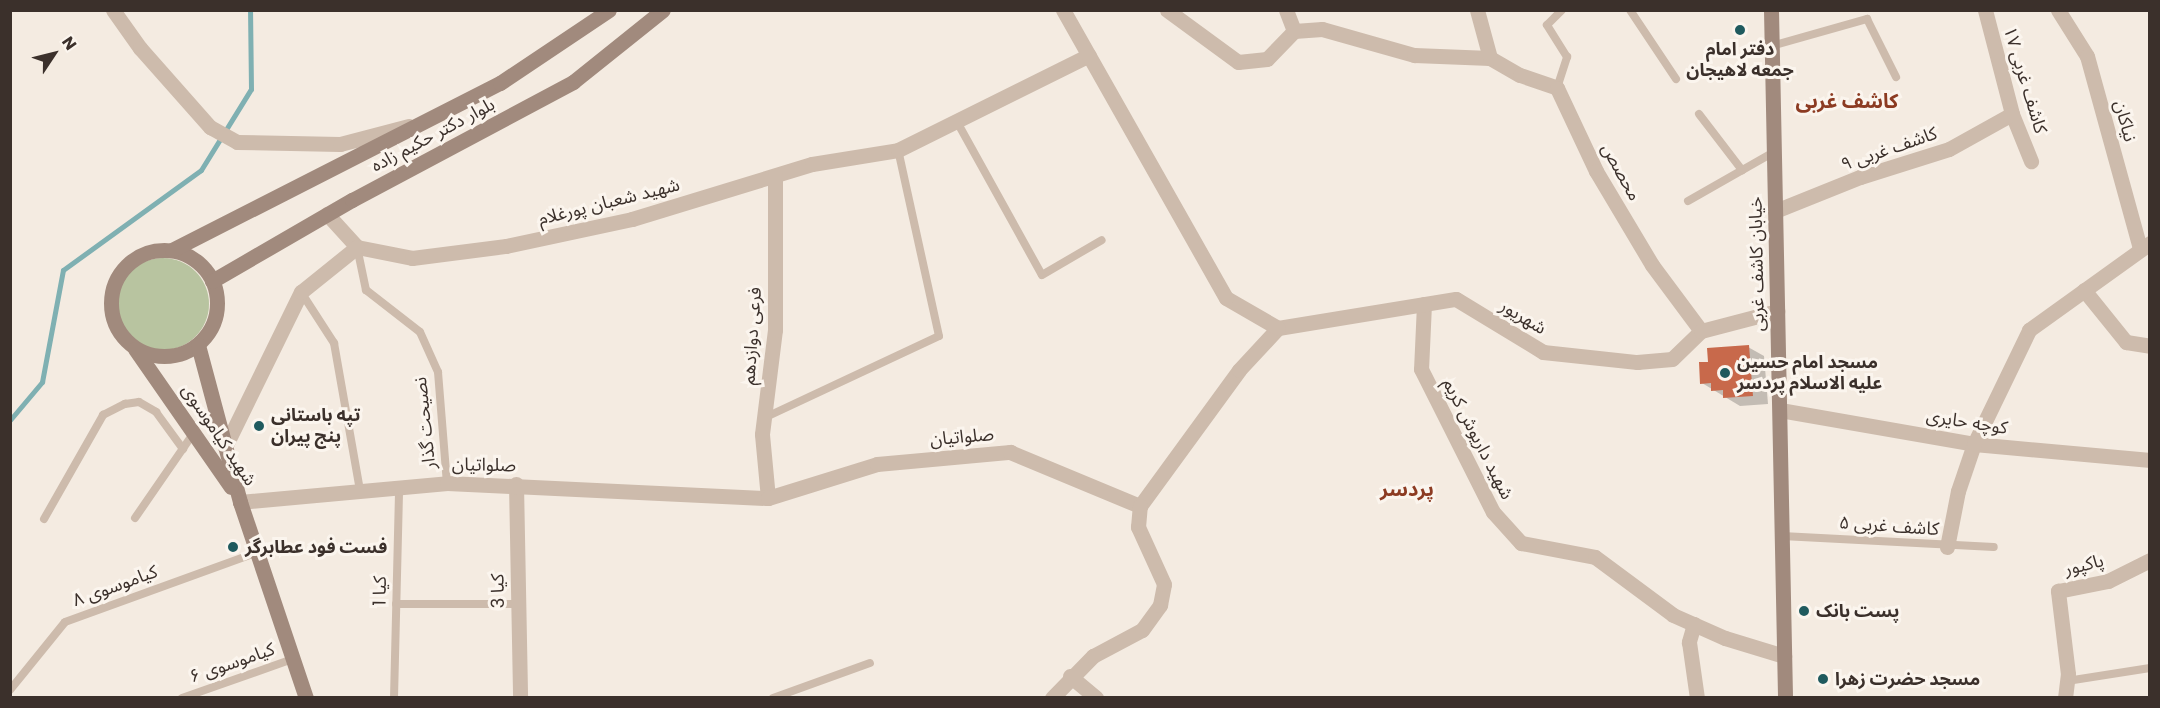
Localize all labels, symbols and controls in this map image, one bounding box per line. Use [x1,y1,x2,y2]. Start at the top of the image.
marker: دفتر امام جمعه لاهیجان [1733,23,1747,37]
north arrow [24,24,84,84]
street label: کاشف غربی ۱۷ [1999,24,2051,136]
text: N [56,32,82,55]
place label: دفتر امام جمعه لاهیجان [1686,39,1794,82]
district label: کاشف غربی [1796,89,1898,113]
street label: بلوار دکتر حکیم زاده [368,93,498,177]
street label: نیاکان [2109,98,2141,144]
street label: کاشف غربی ۹ [1838,122,1940,176]
street label: محصص [1596,140,1646,204]
street label: شهید شعبان پورغلام [536,174,682,230]
street label: خیابان کاشف غربی [1745,196,1769,332]
street label: فرعی دوازدهم [738,286,766,386]
street label: شهریور [1496,295,1550,339]
place label: مسجد امام حسین علیه الاسلام پردسر [1737,352,1882,394]
marker: مسجد امام حسین علیه الاسلام پردسر [1718,366,1732,380]
street label: شهید داریوش کریم [1438,375,1518,503]
street label: نصیحت گذار [409,376,441,470]
street label: شهید کیاموسوی [177,380,261,490]
place label: تپه باستانی پنج پیران [271,405,360,448]
street label: کوچه حایری [1925,405,2009,439]
marker: تپه باستانی پنج پیران [252,419,266,433]
street label: صلواتیان [929,423,995,451]
street label: صلواتیان [452,454,516,476]
district label: پردسر [1380,477,1434,501]
street label: کاشف غربی ۵ [1838,512,1940,540]
place label: فست فود عطابرگر [245,536,387,558]
marker: فست فود عطابرگر [226,540,240,554]
street label: پاکپور [2062,550,2106,580]
street label: کیاموسوی ۸ [70,561,160,611]
street label: کیا 3 [487,573,509,609]
street label: کیا 1 [369,576,391,606]
place label: پست بانک [1816,600,1899,622]
marker: پست بانک [1797,604,1811,618]
street label: کیاموسوی ۶ [187,638,277,688]
place label: مسجد حضرت زهرا [1835,668,1980,690]
marker: مسجد حضرت زهرا [1816,672,1830,686]

